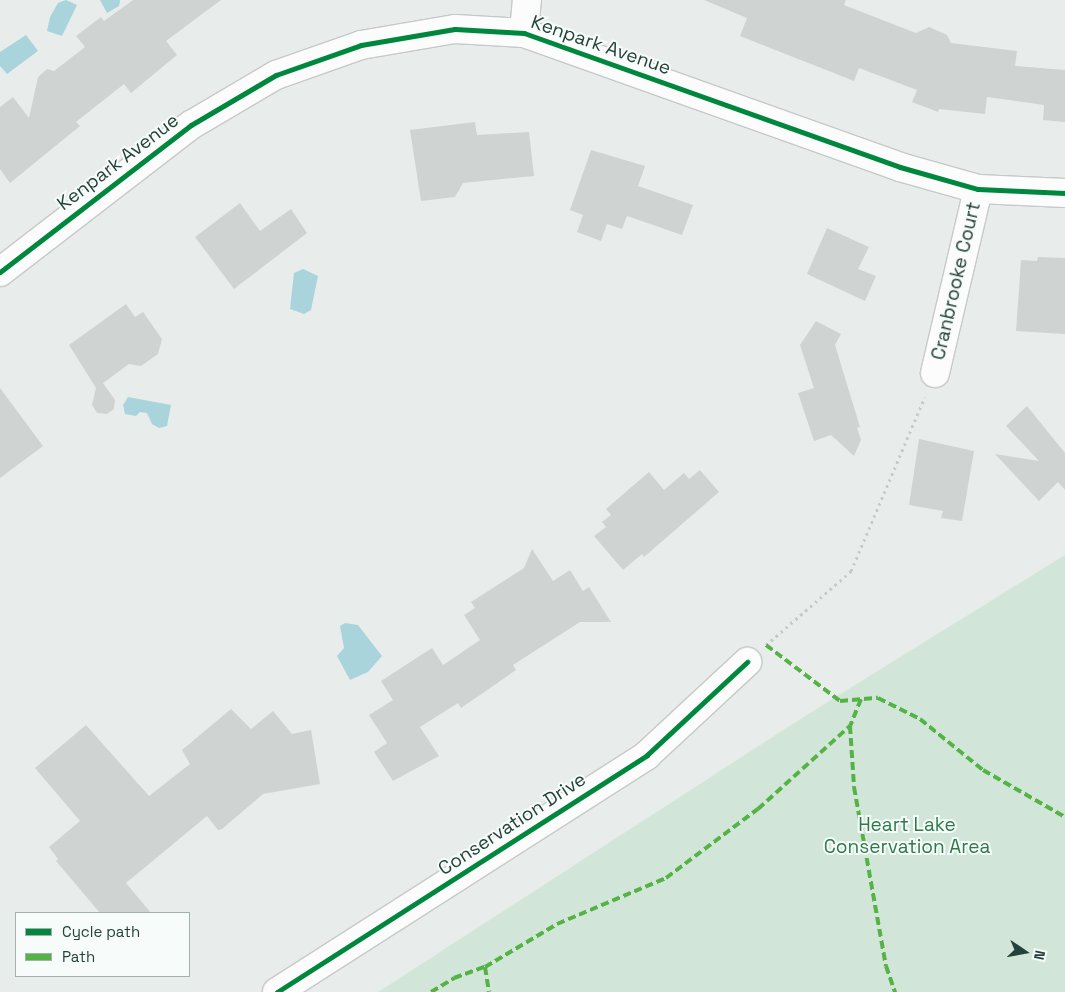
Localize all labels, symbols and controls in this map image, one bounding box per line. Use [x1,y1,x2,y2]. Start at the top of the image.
street label: Kenpark Avenue [528,10,674,80]
street label: Kenpark Avenue [53,109,183,215]
street label: Cranbrooke Court [927,200,985,362]
street label: Conservation Drive [434,768,590,880]
park label: Heart Lake Conservation Area [824,814,990,858]
legend [15,912,190,977]
text: Cycle path [62,922,140,941]
north arrow [1000,927,1050,977]
text: Path [62,947,95,966]
text: N [1030,949,1049,962]

